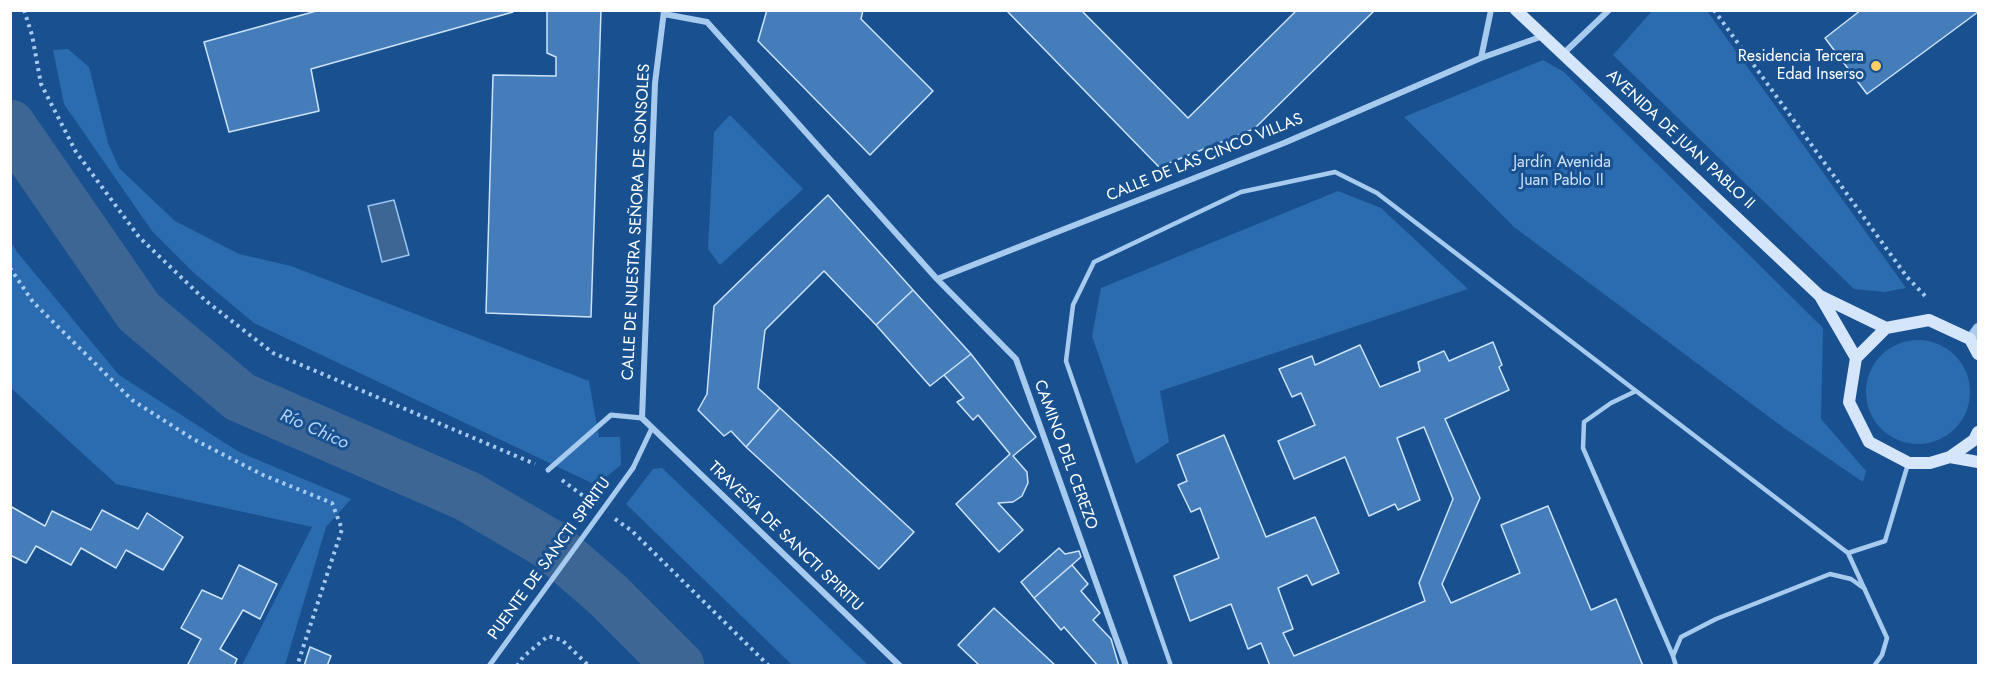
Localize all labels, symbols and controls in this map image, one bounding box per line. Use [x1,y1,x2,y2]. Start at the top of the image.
place label: Residencia Tercera Edad Inserso [1738,47,1864,85]
marker: Residencia Tercera Edad Inserso [1869,59,1883,73]
street label: CALLE DE NUESTRA SEÑORA DE SONSOLES [619,63,655,381]
street label: AVENIDA DE JUAN PABLO II [1602,66,1758,214]
street label: CALLE DE LAS CINCO VILLAS [1104,110,1306,206]
park label: Jardín Avenida Juan Pablo II [1513,153,1611,191]
street label: CAMINO DEL CEREZO [1029,378,1101,532]
water label: Río Chico [276,405,352,455]
street label: TRAVESÍA DE SANCTI SPIRITU [704,458,866,616]
street label: PUENTE DE SANCTI SPIRITU [485,474,615,644]

